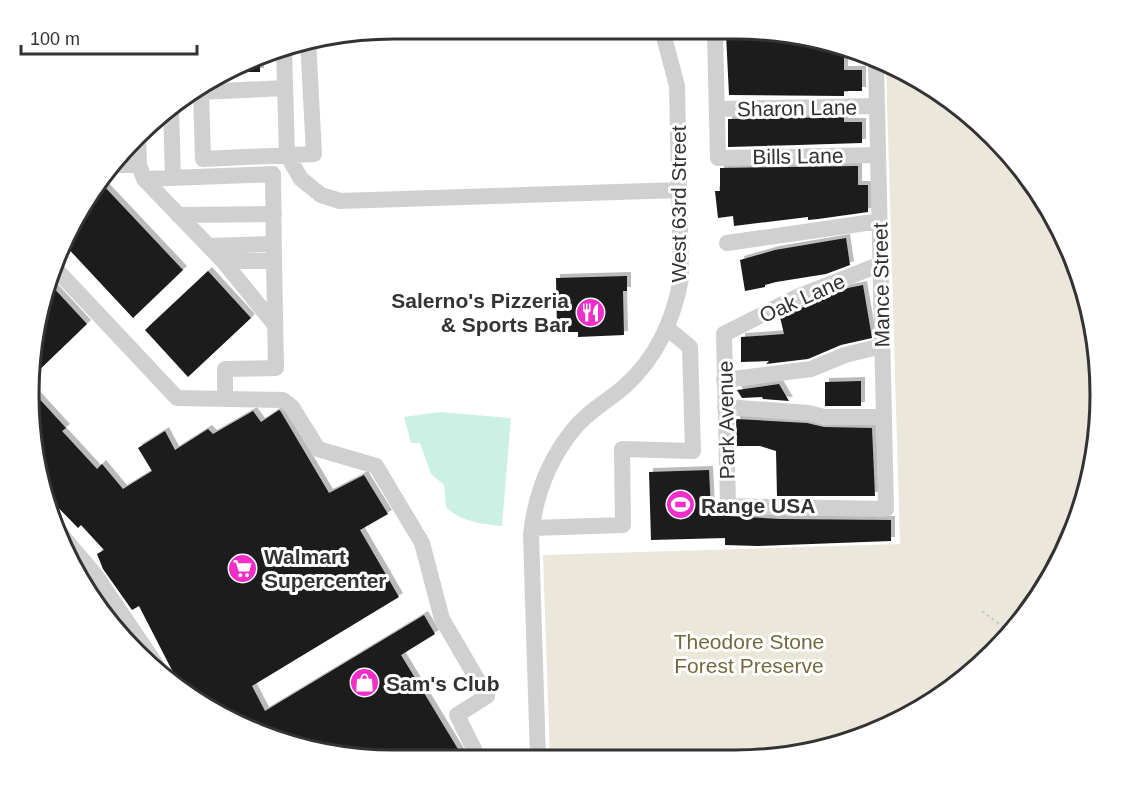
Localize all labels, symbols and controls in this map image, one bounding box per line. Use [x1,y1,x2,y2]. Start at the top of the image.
scale bar [21,18,196,56]
text: 100 m [30,29,80,49]
street label: Sharon Lane [737,95,857,121]
street label: West 63rd Street [667,125,690,283]
street label: Bills Lane [752,144,844,168]
street label: Mance Street [868,222,894,348]
street label: Oak Lane [756,269,848,327]
place label: Salerno's Pizzeria & Sports Bar [391,289,569,336]
restaurant icon: Salerno's Pizzeria & Sports Bar [574,296,606,328]
street label: Park Avenue [713,360,739,480]
sports icon: Range USA [664,489,696,521]
place label: Range USA [701,494,815,517]
place label: Walmart Supercenter [264,545,387,592]
supermarket icon: Walmart Supercenter [227,552,259,584]
park label: Theodore Stone Forest Preserve [674,630,824,677]
shop icon: Sam's Club [349,667,381,699]
place label: Sam's Club [386,672,500,695]

